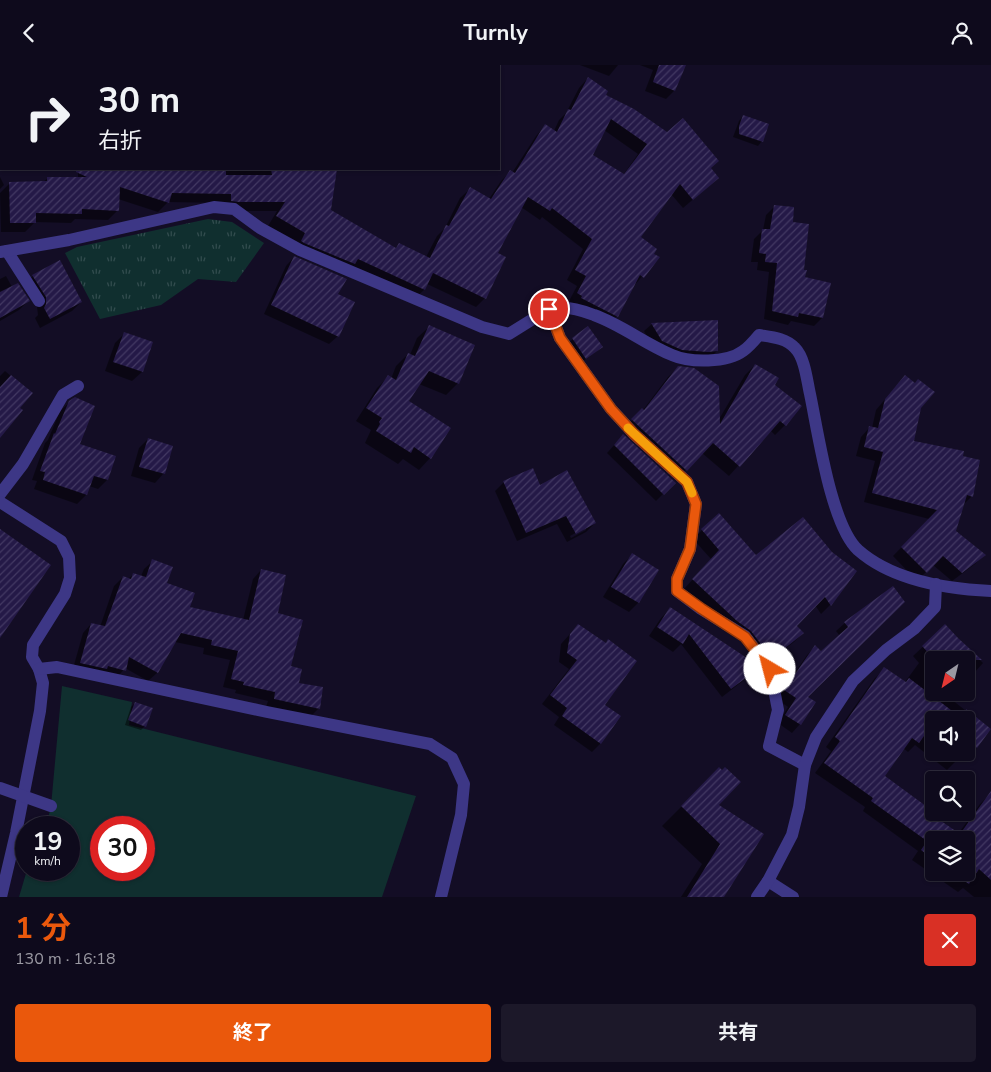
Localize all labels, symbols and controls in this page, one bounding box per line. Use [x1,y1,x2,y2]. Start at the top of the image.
text: Turnly [463,18,528,48]
icon: back [15,19,43,47]
icon: person [948,19,976,47]
text: 30 m [98,77,180,124]
icon: right [15,85,80,150]
text: 右折 [98,126,142,156]
pin [528,288,570,330]
icon: arrive [535,295,563,323]
position arrow [743,642,795,694]
north arrow [925,651,975,701]
map controls [925,651,975,881]
button: sound [925,711,975,761]
button: search [925,771,975,821]
speed limit sign: 30 [90,816,155,881]
text: 19 [32,825,63,859]
button: layers [925,831,975,881]
text: km/h [34,853,61,869]
text: 1 分 [15,908,71,949]
button: close [924,914,976,966]
text: 130 m · 16:18 [15,948,116,970]
button: 終了 [15,1004,491,1062]
button: 共有 [501,1004,976,1062]

